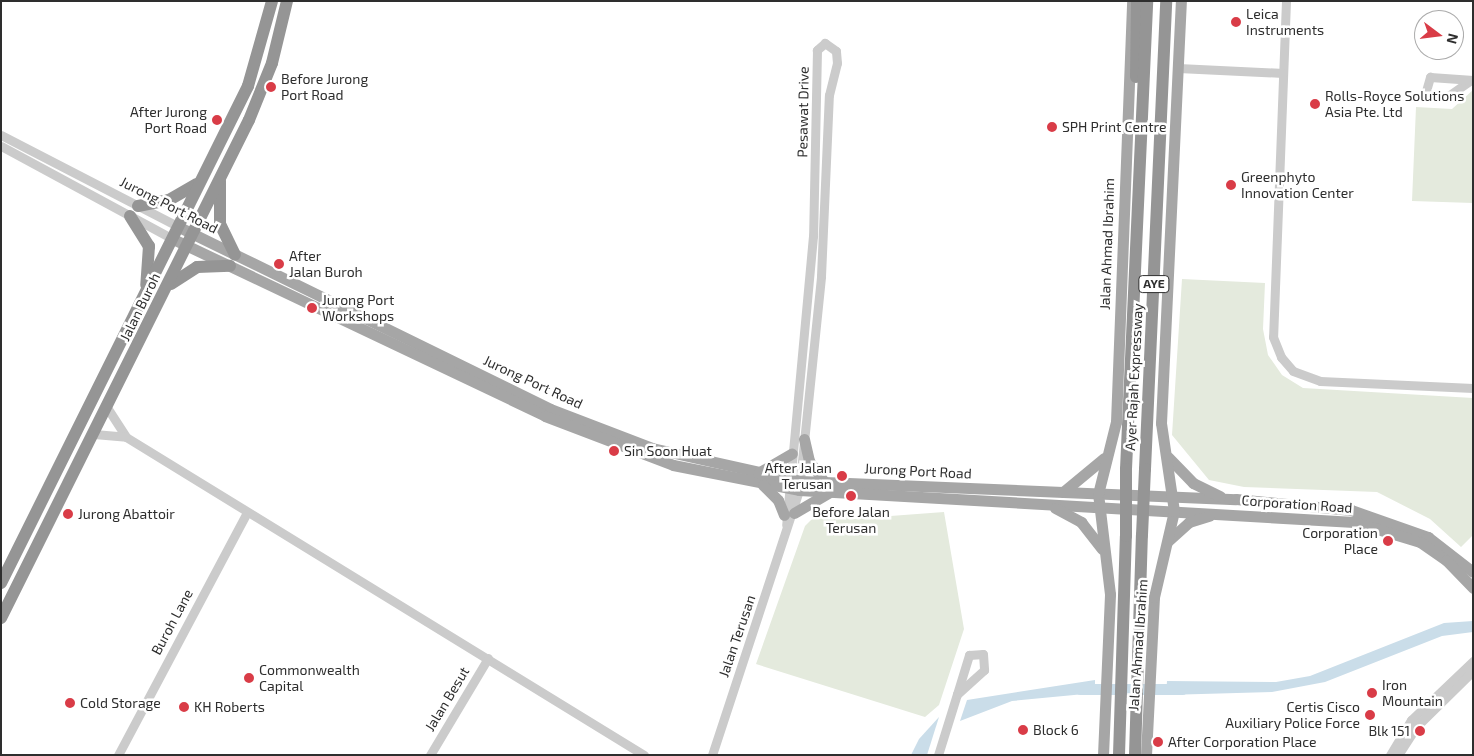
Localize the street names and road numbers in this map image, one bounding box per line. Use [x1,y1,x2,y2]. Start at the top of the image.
street label: Pesawat Drive [794,66,812,158]
street label: Jurong Port Road [117,173,221,237]
street label: Jalan Ahmad Ibrahim [1096,178,1118,310]
street label: Jalan Buroh [116,270,164,344]
road number: AYE [1138,274,1170,294]
street label: Ayer Rajah Expressway [1122,303,1146,451]
street label: Jurong Port Road [481,352,585,412]
street label: Jurong Port Road [864,460,972,482]
street label: Corporation Road [1241,492,1353,516]
street label: Jalan Ahmad Ibrahim [1125,578,1151,712]
street label: Buroh Lane [148,586,196,658]
street label: Jalan Terusan [715,593,759,679]
street label: Jalan Besut [421,664,473,734]

